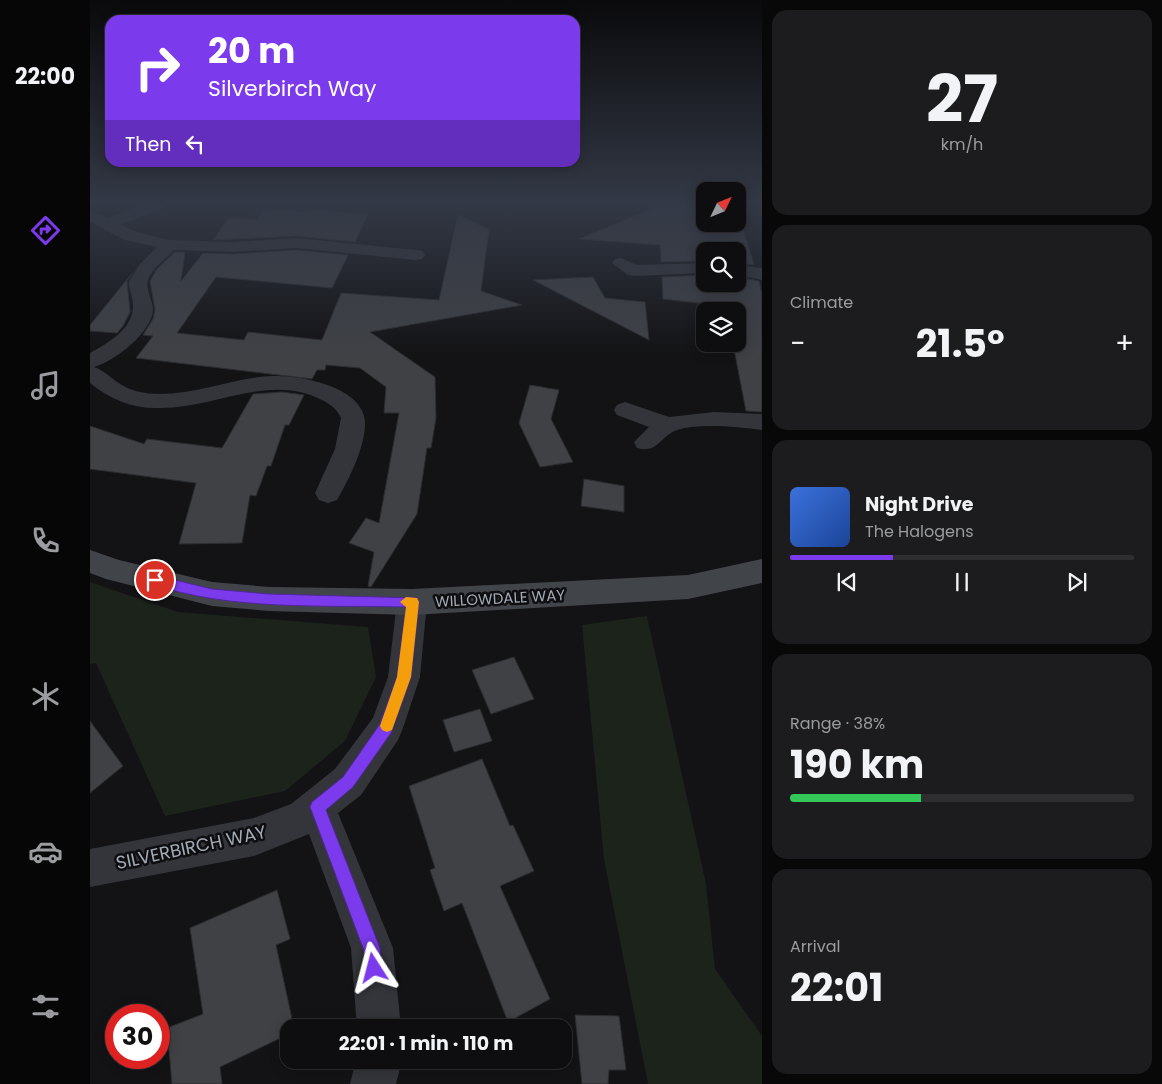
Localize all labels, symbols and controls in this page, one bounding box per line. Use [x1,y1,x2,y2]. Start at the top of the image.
text: 20 m [208,26,295,75]
icon: right [125,35,190,100]
text: 27 [926,54,998,145]
text: 22:00 [15,61,75,92]
text: Silverbirch Way [208,73,376,104]
icon: left [181,130,209,158]
text: Then [125,131,171,158]
text: km/h [941,133,983,156]
north arrow [696,182,746,232]
map controls [696,182,746,352]
icon: directions [28,213,63,248]
button: search [696,242,746,292]
text: Climate [790,291,853,314]
button: layers [696,302,746,352]
text: 21.5° [916,317,1005,370]
text: − [790,324,805,363]
text: + [1115,324,1134,363]
icon: music [28,368,63,403]
text: Night Drive [865,491,974,518]
text: The Halogens [865,520,973,543]
icon: phone [28,523,63,558]
pin [134,559,176,601]
icon: arrive [141,566,169,594]
icon: previous [833,568,861,596]
icon: pause [948,568,976,596]
icon: next [1063,568,1091,596]
street label: WILLOWDALE WAY [434,584,566,612]
icon: climate [28,679,63,714]
text: Range · 38% [790,712,885,735]
text: 190 km [790,738,924,791]
street label: SILVERBIRCH WAY [114,819,269,875]
icon: car [28,834,63,869]
text: Arrival [790,935,840,958]
position arrow [347,941,399,993]
text: 22:01 [790,961,883,1014]
icon: filters [28,989,63,1024]
speed limit sign: 30 [105,1004,170,1069]
text: 22:01 · 1 min · 110 m [339,1030,513,1057]

